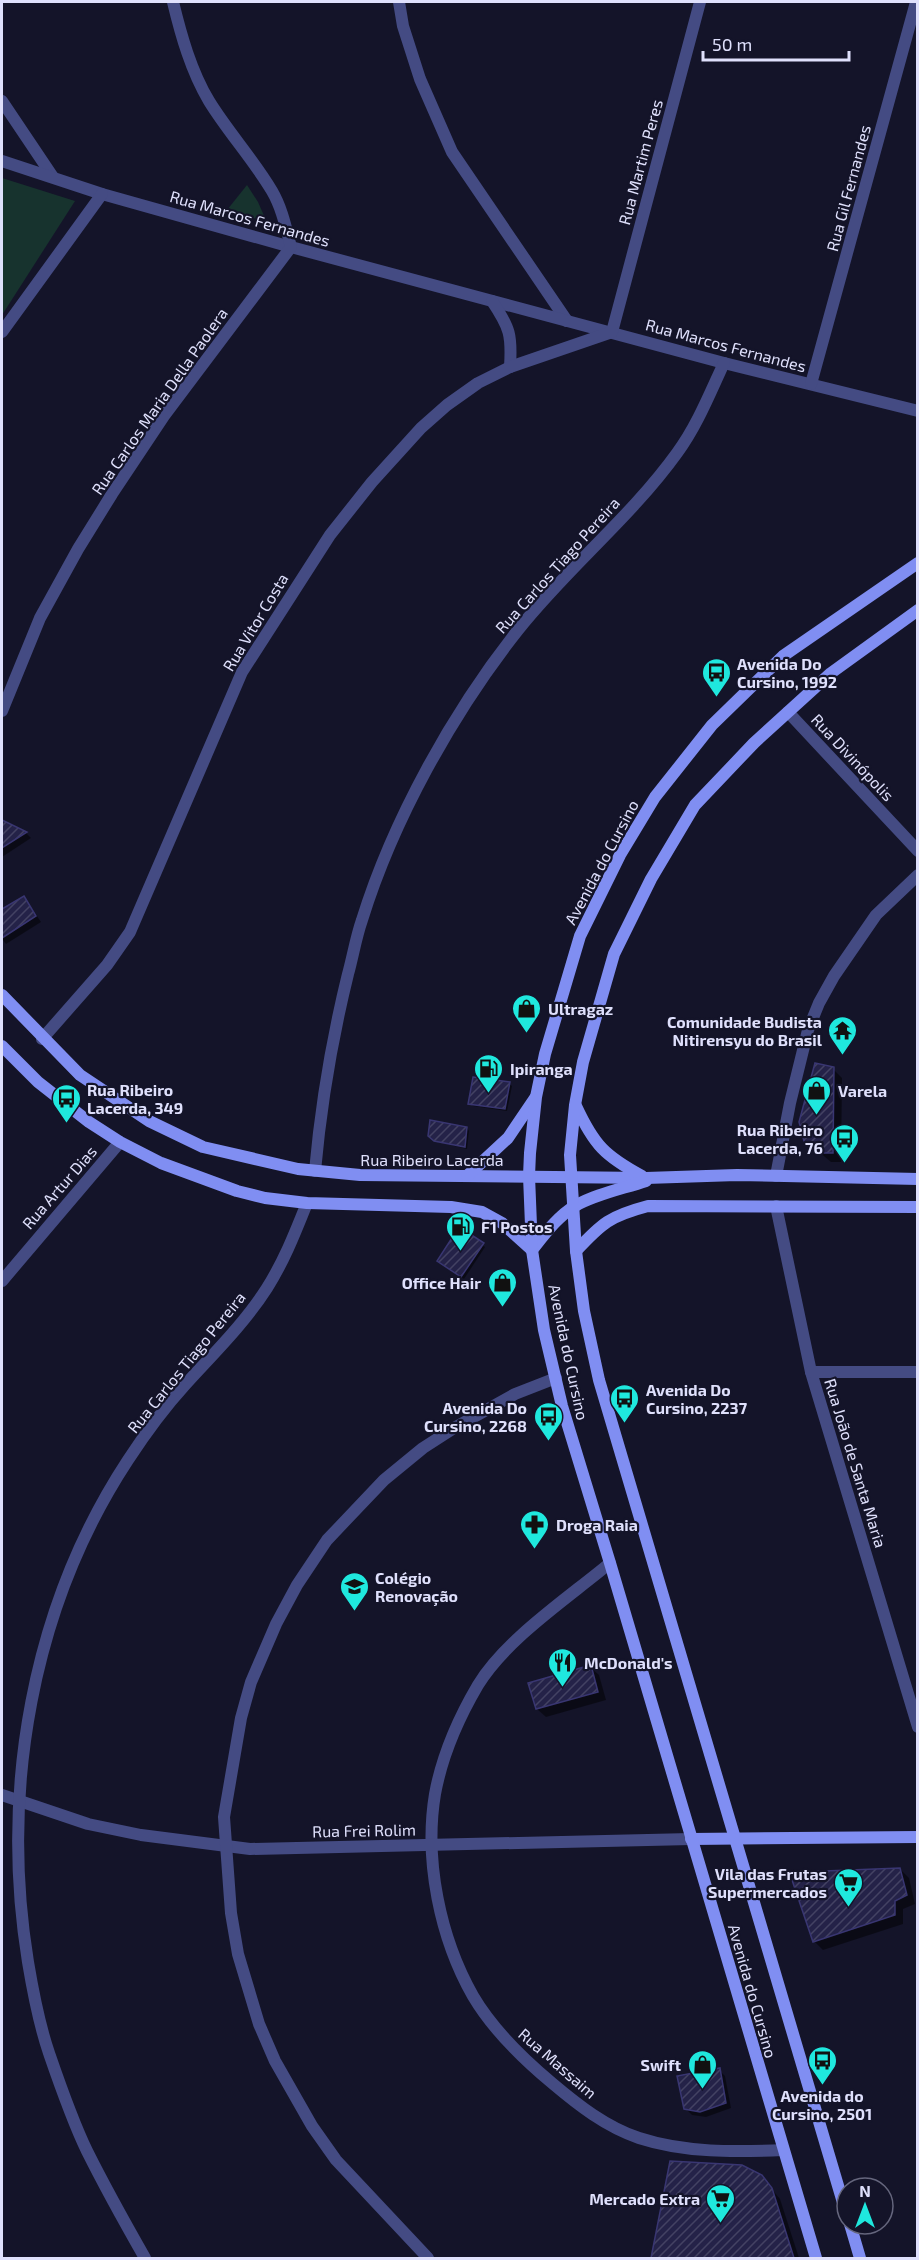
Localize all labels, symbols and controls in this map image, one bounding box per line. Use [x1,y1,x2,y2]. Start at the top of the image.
scale bar [703,24,848,62]
text: 50 m [712,33,752,55]
street label: Rua Martim Peres [614,97,666,227]
street label: Rua Gil Fernandes [822,123,874,253]
street label: Rua Marcos Fernandes [168,186,332,250]
street label: Rua Carlos Maria Della Paolera [87,304,231,498]
street label: Rua Marcos Fernandes [644,314,808,376]
street label: Rua Carlos Tiago Pereira [491,493,623,637]
street label: Rua Vitor Costa [218,570,292,674]
place label: Avenida Do Cursino, 1992 [737,654,837,691]
bus stop icon: Avenida Do Cursino, 1992 [700,656,732,698]
street label: Rua Divinópolis [808,710,898,804]
street label: Avenida do Cursino [560,796,642,928]
shop icon: Ultragaz [511,992,543,1034]
place label: Ultragaz [548,999,613,1018]
place label: Comunidade Budista Nitirensyu do Brasil [667,1012,823,1050]
temple icon: Comunidade Budista Nitirensyu do Brasil [827,1014,859,1056]
fuel station icon: Ipiranga [473,1052,505,1094]
place label: Ipiranga [510,1059,573,1078]
shop icon: Varela [801,1074,833,1116]
place label: Rua Ribeiro Lacerda, 349 [87,1080,183,1117]
place label: Varela [838,1081,887,1100]
bus stop icon: Rua Ribeiro Lacerda, 349 [50,1082,82,1124]
place label: Rua Ribeiro Lacerda, 76 [737,1120,823,1157]
bus stop icon: Rua Ribeiro Lacerda, 76 [828,1122,860,1164]
street label: Rua Artur Dias [18,1142,100,1232]
street label: Rua Ribeiro Lacerda [360,1150,504,1169]
fuel station icon: F1 Postos [444,1210,476,1252]
place label: F1 Postos [481,1217,553,1236]
shop icon: Office Hair [486,1266,518,1308]
place label: Office Hair [402,1273,481,1292]
street label: Avenida do Cursino [545,1282,593,1422]
street label: Rua Carlos Tiago Pereira [123,1288,249,1436]
street label: Rua João de Santa Maria [821,1376,891,1550]
place label: Avenida Do Cursino, 2237 [646,1380,748,1417]
bus stop icon: Avenida Do Cursino, 2237 [609,1382,641,1424]
place label: Avenida Do Cursino, 2268 [424,1398,527,1435]
bus stop icon: Avenida Do Cursino, 2268 [532,1400,564,1442]
pharmacy icon: Droga Raia [519,1508,551,1550]
place label: Droga Raia [556,1515,638,1534]
place label: Colégio Renovação [375,1568,458,1607]
school or university icon: Colégio Renovação [338,1570,370,1612]
restaurant icon: McDonald's [547,1646,579,1688]
place label: McDonald's [584,1653,673,1672]
street label: Rua Frei Rolim [312,1820,416,1840]
place label: Vila das Frutas Supermercados [708,1864,827,1901]
supermarket icon: Vila das Frutas Supermercados [832,1866,864,1908]
street label: Avenida do Cursino [725,1922,781,2060]
street label: Rua Massaim [515,2024,601,2102]
bus stop icon: Avenida do Cursino, 2501 [806,2044,838,2086]
shop icon: Swift [686,2048,718,2090]
place label: Swift [641,2055,681,2074]
place label: Avenida do Cursino, 2501 [772,2086,872,2123]
north arrow [835,2176,895,2236]
text: N [859,2181,871,2200]
supermarket icon: Mercado Extra [705,2182,737,2224]
place label: Mercado Extra [589,2189,700,2208]

